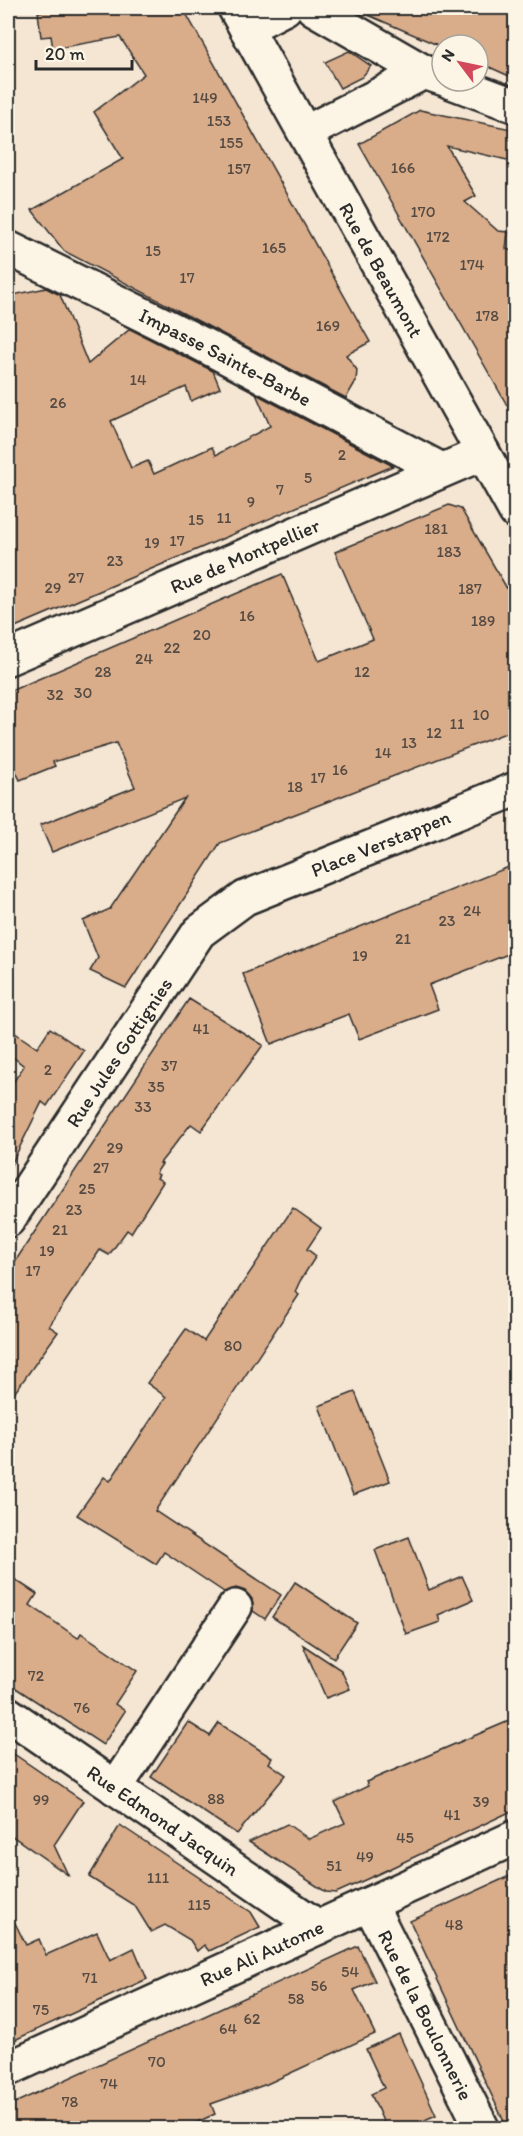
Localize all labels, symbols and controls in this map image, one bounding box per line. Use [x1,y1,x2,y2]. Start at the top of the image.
scale bar [36,33,132,71]
north arrow [430,33,490,93]
text: 20 m [45,43,85,65]
text: N [437,46,459,65]
house number: 149 [192,88,218,107]
house number: 153 [207,111,232,130]
house number: 155 [219,133,243,152]
house number: 166 [391,158,415,177]
house number: 157 [227,159,251,178]
street label: Rue de Beaumont [334,198,428,342]
house number: 170 [410,202,436,221]
house number: 172 [426,227,450,246]
house number: 165 [262,238,286,257]
house number: 15 [145,241,161,260]
house number: 174 [460,255,485,274]
house number: 17 [179,268,195,287]
street label: Impasse Sainte-Barbe [135,303,315,411]
house number: 178 [475,306,499,325]
house number: 169 [316,316,340,335]
house number: 14 [129,370,147,389]
house number: 26 [50,393,66,412]
house number: 2 [338,445,347,464]
house number: 5 [304,468,312,487]
house number: 7 [276,480,284,499]
house number: 9 [247,492,255,511]
house number: 11 [217,508,232,527]
house number: 15 [188,510,204,529]
street label: Rue de Montpellier [166,513,323,599]
house number: 181 [424,519,448,538]
house number: 17 [169,531,185,550]
house number: 19 [144,533,160,552]
house number: 183 [437,542,462,561]
house number: 23 [106,551,124,570]
house number: 27 [68,568,84,587]
house number: 29 [45,578,61,597]
house number: 187 [458,579,482,598]
house number: 16 [239,606,255,625]
house number: 189 [471,611,495,630]
house number: 20 [193,625,211,644]
house number: 22 [164,638,181,657]
house number: 24 [135,649,153,668]
house number: 28 [94,662,112,681]
house number: 12 [354,662,371,681]
house number: 30 [74,683,92,702]
house number: 32 [46,685,64,704]
house number: 10 [472,705,490,724]
house number: 11 [450,714,465,733]
house number: 12 [426,723,443,742]
house number: 13 [401,733,417,752]
house number: 14 [374,743,392,762]
house number: 16 [332,760,348,779]
house number: 17 [310,768,326,787]
house number: 18 [287,777,303,796]
street label: Place Verstappen [307,805,454,882]
house number: 24 [463,901,481,920]
house number: 23 [438,911,456,930]
house number: 21 [395,929,411,948]
house number: 19 [352,946,368,965]
street label: Rue Jules Gottignies [61,973,177,1132]
house number: 41 [192,1019,210,1038]
house number: 37 [161,1056,177,1075]
house number: 2 [44,1060,53,1079]
house number: 35 [147,1077,165,1096]
house number: 33 [134,1097,152,1116]
house number: 29 [107,1138,123,1157]
house number: 27 [93,1158,109,1177]
house number: 25 [79,1179,95,1198]
house number: 23 [65,1200,83,1219]
house number: 21 [52,1220,68,1239]
house number: 19 [39,1241,55,1260]
house number: 17 [25,1261,41,1280]
house number: 80 [224,1336,242,1355]
house number: 72 [28,1666,45,1685]
house number: 76 [74,1698,90,1717]
street label: Rue Edmond Jacquin [82,1760,243,1881]
house number: 88 [207,1789,225,1808]
house number: 99 [33,1790,49,1809]
house number: 39 [472,1792,490,1811]
house number: 41 [443,1805,461,1824]
house number: 45 [396,1828,414,1847]
house number: 49 [356,1847,374,1866]
house number: 51 [326,1856,342,1875]
house number: 111 [147,1868,170,1887]
house number: 115 [187,1895,211,1914]
street label: Rue Ali Autome [196,1915,327,1992]
house number: 48 [445,1915,463,1934]
street label: Rue de la Boulonnerie [373,1926,478,2104]
house number: 54 [341,1962,359,1981]
house number: 71 [82,1968,98,1987]
house number: 56 [311,1976,327,1995]
house number: 58 [287,1989,305,2008]
house number: 75 [33,2000,49,2019]
house number: 62 [244,2009,261,2028]
house number: 64 [219,2019,237,2038]
house number: 70 [148,2052,166,2071]
house number: 74 [100,2074,118,2093]
house number: 78 [62,2092,79,2111]

